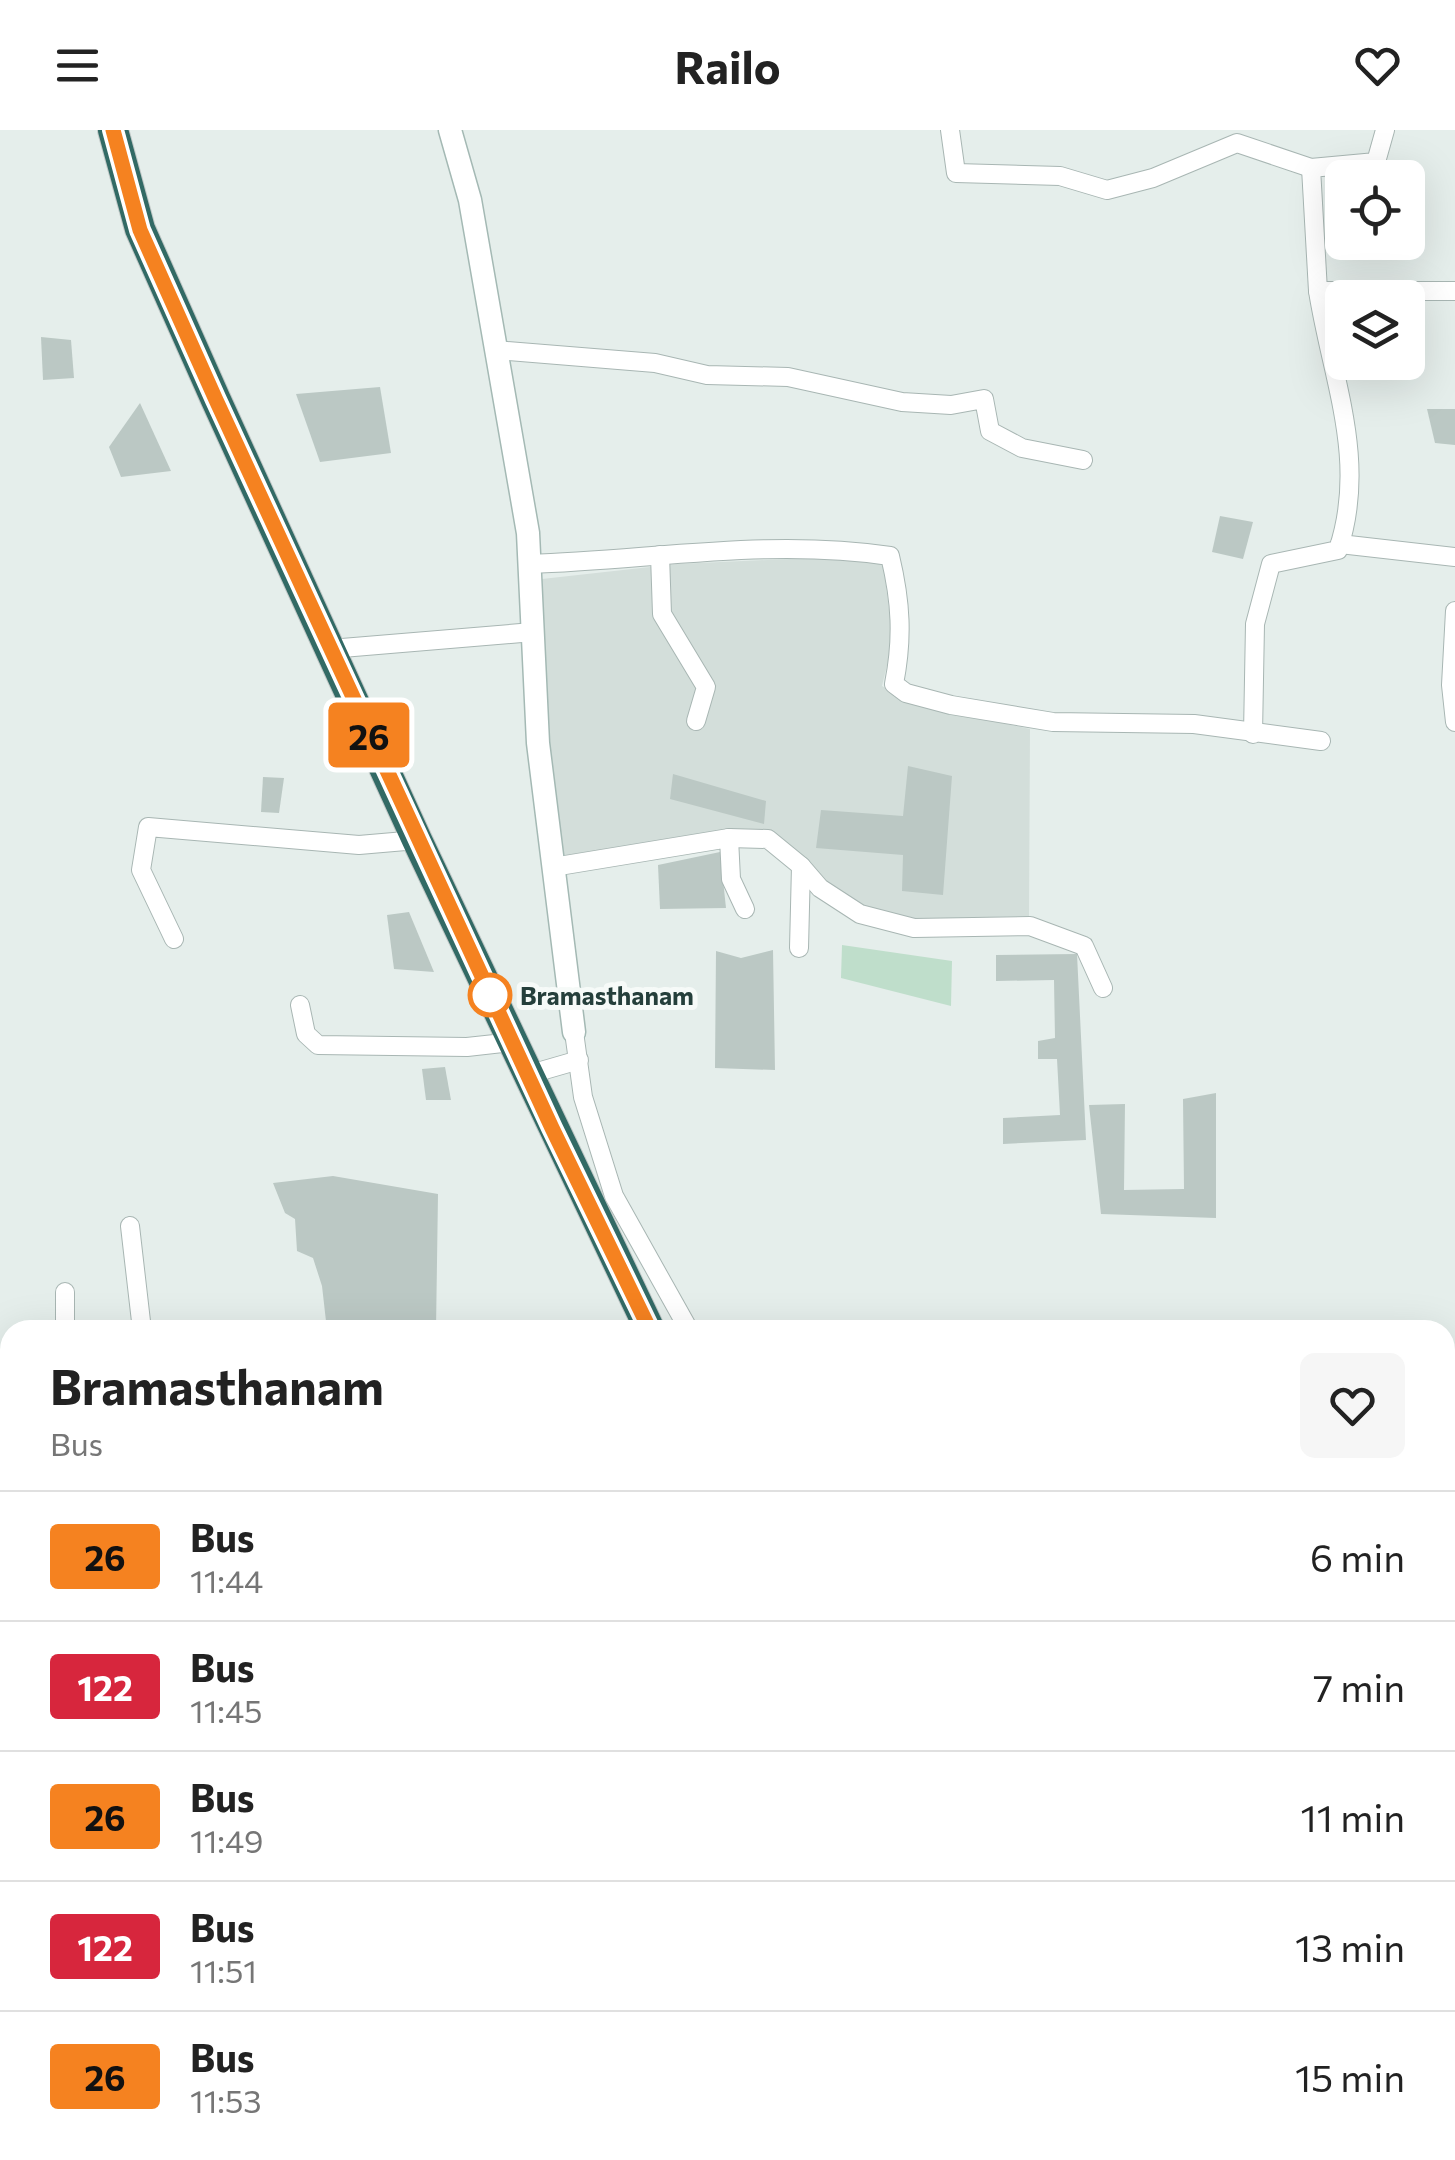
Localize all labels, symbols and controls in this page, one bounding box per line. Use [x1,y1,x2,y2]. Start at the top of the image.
icon: menu [50,38,105,93]
text: Railo [674,38,781,93]
icon: heart [1350,38,1405,93]
map controls [1325,160,1425,380]
button: locate [1325,160,1425,260]
button: layers [1325,280,1425,380]
line badge: 26 [324,702,414,768]
text: 26 [348,714,390,757]
marker: Bramasthanam [469,974,511,1016]
place label: Bramasthanam [520,980,694,1010]
button: heart [1300,1353,1405,1458]
text: Bramasthanam [50,1356,384,1415]
text: Bus [50,1423,103,1463]
text: Bus [190,1513,255,1560]
text: 6 min [1310,1533,1405,1580]
text: 26 [84,1535,126,1578]
text: 11:44 [190,1560,263,1600]
text: Bus [190,1643,255,1690]
text: 7 min [1313,1663,1405,1710]
text: 122 [77,1665,133,1708]
text: 11:45 [190,1690,263,1730]
text: Bus [190,1773,255,1820]
text: 11 min [1301,1793,1405,1840]
text: 26 [84,1795,126,1838]
text: 11:49 [190,1820,264,1860]
text: Bus [190,1903,255,1950]
text: 13 min [1295,1923,1405,1970]
text: 122 [77,1925,133,1968]
text: 11:51 [190,1950,257,1990]
text: Bus [190,2033,255,2080]
text: 15 min [1295,2053,1405,2100]
text: 26 [84,2055,126,2098]
text: 11:53 [190,2080,262,2120]

